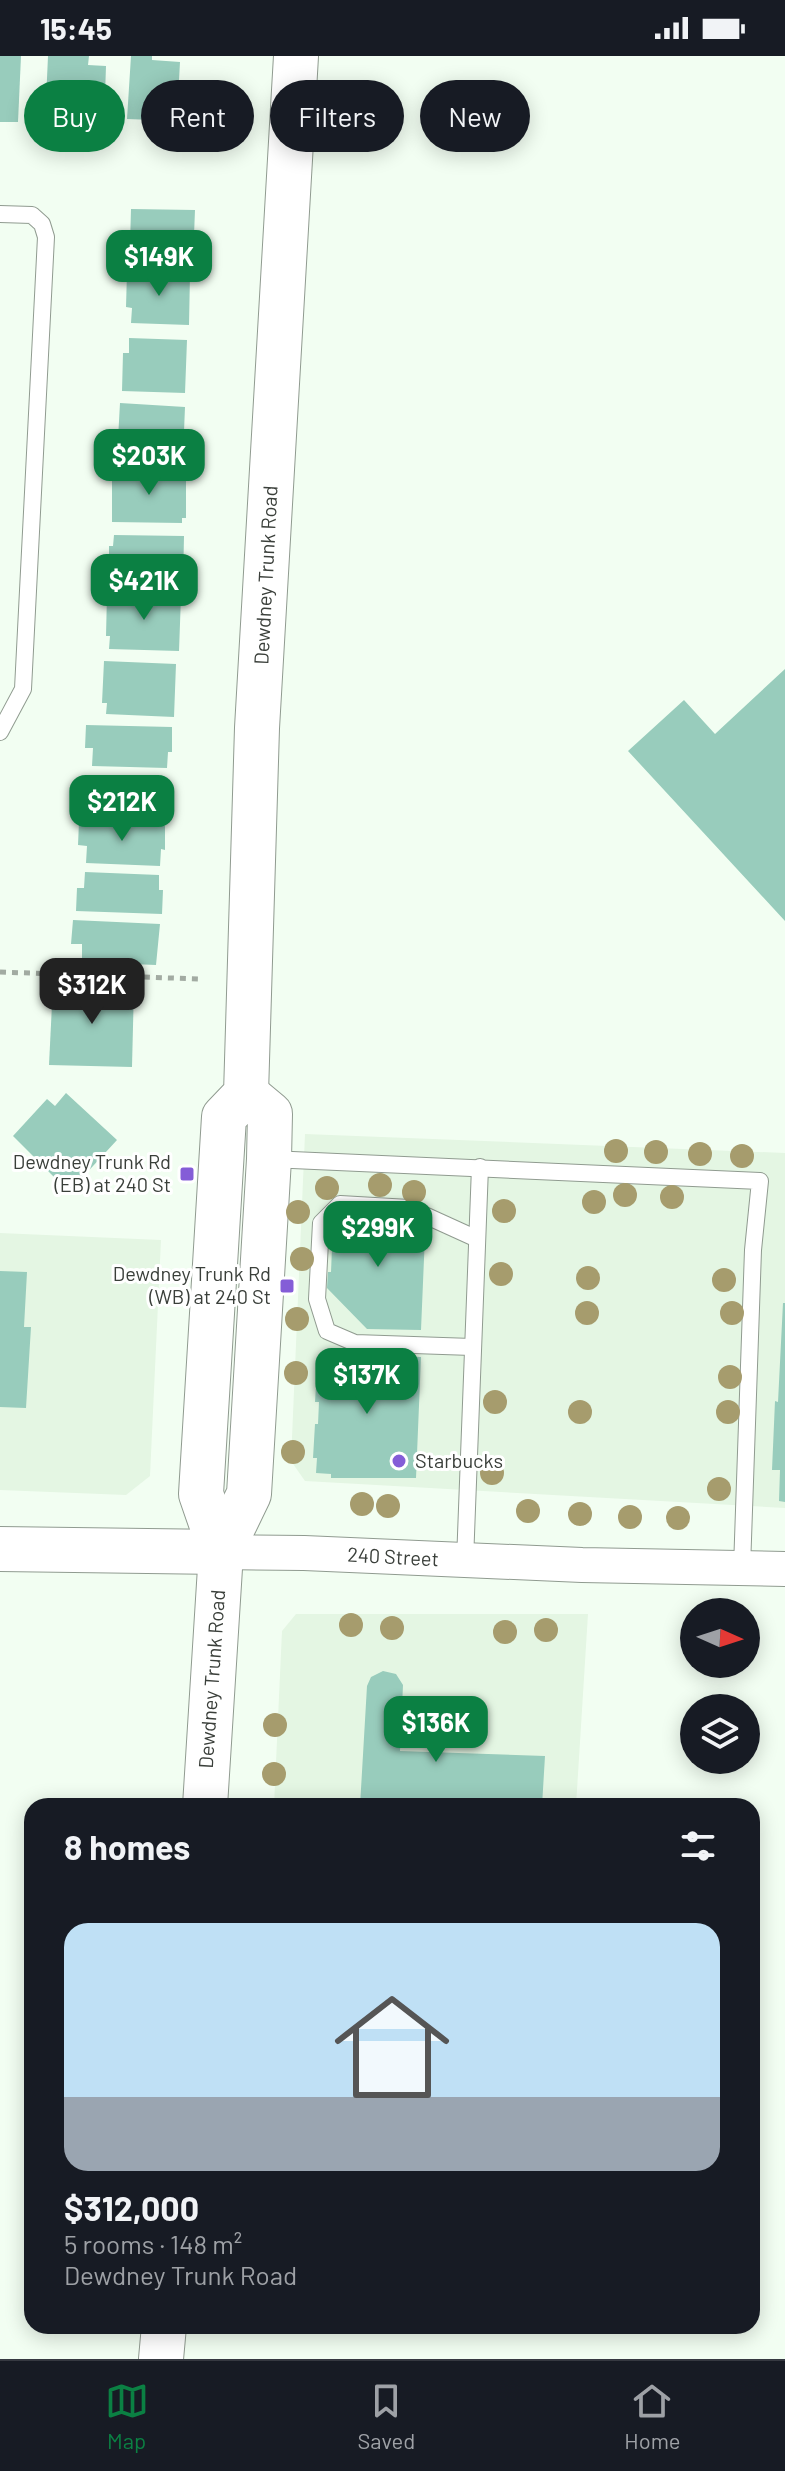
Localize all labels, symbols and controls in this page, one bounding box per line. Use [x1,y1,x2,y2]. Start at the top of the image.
text: 15:45 [40,10,112,46]
chip: Buy [24,80,125,152]
chip: Rent [141,80,254,152]
chip: Filters [270,80,404,152]
chip: New [420,80,530,152]
pin: $149K [103,230,215,298]
text: $149K [124,240,194,271]
pin: $203K [93,429,205,497]
text: $203K [112,439,186,470]
street label: Dewdney Trunk Road [248,485,282,665]
pin: $421K [88,554,200,622]
text: $421K [109,564,179,595]
pin: $212K [66,775,178,843]
text: $212K [87,785,157,816]
pin: $312K [36,958,148,1026]
text: $312K [58,968,126,999]
place label: Dewdney Trunk Rd (EB) at 240 St [13,1149,171,1196]
marker: Dewdney Trunk Rd (EB) at 240 St [178,1165,196,1183]
pin: $299K [322,1201,434,1269]
text: $299K [341,1211,415,1242]
place label: Dewdney Trunk Rd (WB) at 240 St [113,1261,271,1308]
marker: Dewdney Trunk Rd (WB) at 240 St [278,1277,296,1295]
pin: $137K [311,1348,423,1416]
text: $137K [333,1358,401,1389]
place label: Starbucks [415,1448,503,1472]
marker: Starbucks [390,1452,408,1470]
street label: 240 Street [347,1542,439,1570]
street label: Dewdney Trunk Road [193,1589,229,1769]
north arrow [680,1598,760,1678]
map controls [680,1598,760,1774]
button: layers [680,1694,760,1774]
pin: $136K [380,1696,492,1764]
text: $136K [402,1706,470,1737]
icon: filters [676,1824,720,1868]
text: 8 homes [64,1826,190,1867]
icon: home [320,1975,464,2119]
text: $312,000 [64,2187,199,2228]
text: 5 rooms · 148 m² [64,2228,242,2259]
text: Dewdney Trunk Road [64,2259,297,2290]
tab: Map [105,2379,149,2453]
tab: Saved [358,2379,415,2453]
tab: Home [624,2379,680,2453]

